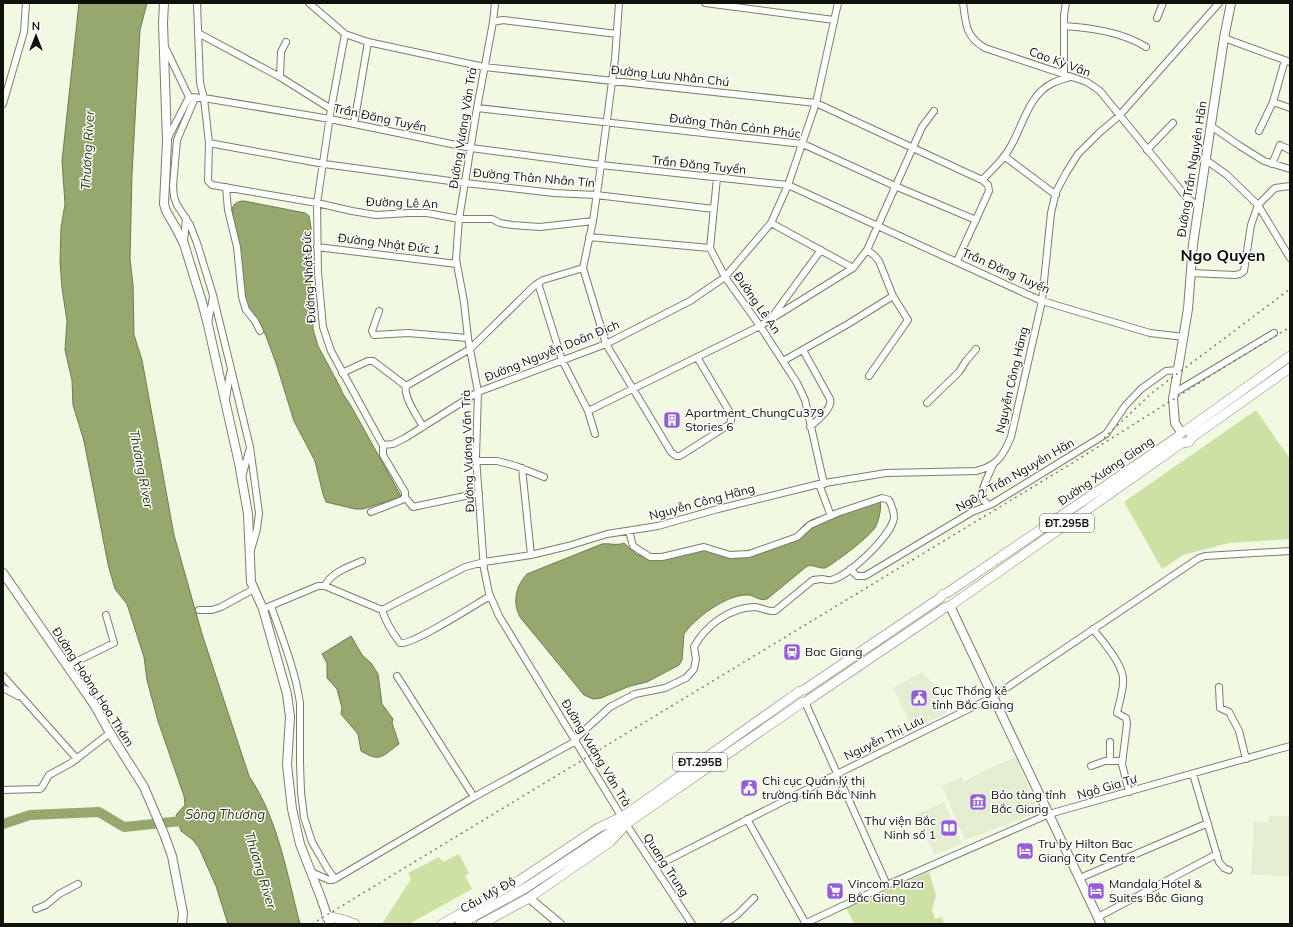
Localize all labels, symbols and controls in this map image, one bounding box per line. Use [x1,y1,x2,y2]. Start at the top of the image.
north arrow [16,16,56,56]
text: N [32,19,40,33]
street label: Cao Kỳ Vân [1027,43,1093,80]
street label: Đường Lưu Nhân Chú [610,62,730,89]
street label: Đường Vương Văn Trà [445,66,480,190]
street label: Trần Đăng Tuyển [332,100,428,135]
street label: Đường Trần Nguyên Hãn [1173,100,1210,238]
water label: Thương River [77,108,97,190]
street label: Đường Thân Cảnh Phúc [669,110,802,141]
street label: Trần Đăng Tuyển [651,152,747,177]
street label: Đường Thân Nhân Tín [472,165,596,190]
street label: Đường Lê An [366,194,438,211]
street label: Đường Nhật Đức [299,230,318,324]
street label: Đường Nhật Đức 1 [337,230,441,257]
street label: Trần Đăng Tuyển [960,244,1053,297]
district label: Ngo Quyen [1181,245,1265,265]
street label: Đường Lê An [731,269,784,337]
street label: Đường Nguyễn Doãn Địch [482,317,621,385]
street label: Nguyễn Công Hãng [992,325,1031,435]
street label: Đường Vương Văn Trà [458,389,477,513]
place label: Apartment_ChungCu379 Stories 6 [685,405,824,434]
building icon: Apartment_ChungCu379 Stories 6 [662,410,682,430]
water label: Thương River [127,428,158,511]
street label: Đường Xương Giang [1055,433,1156,508]
street label: Ngõ 2 Trần Nguyên Hãn [953,435,1077,515]
street label: Nguyễn Công Hãng [647,480,756,523]
road number: ĐT.295B [1040,514,1094,532]
street label: Đường Hoàng Hoa Thám [49,624,138,749]
station icon: Bac Giang [782,642,802,662]
place label: Bac Giang [805,644,863,659]
place label: Cục Thống kê tỉnh Bắc Giang [932,683,1014,712]
public building icon: Cục Thống kê tỉnh Bắc Giang [909,688,929,708]
street label: Đường Vương Văn Trà [558,696,634,809]
street label: Nguyễn Thị Lưu [842,712,926,763]
road number: ĐT.295B [673,753,727,771]
street label: Ngô Gia Tự [1075,771,1139,802]
place label: Chi cục Quản lý thị trường tỉnh Bắc Ninh [762,773,876,802]
public building icon: Chi cục Quản lý thị trường tỉnh Bắc Ninh [739,778,759,798]
place label: Bảo tàng tỉnh Bắc Giang [991,787,1066,816]
museum icon: Bảo tàng tỉnh Bắc Giang [968,792,988,812]
water label: Sông Thương [185,806,265,822]
place label: Thư viện Bắc Ninh số 1 [864,813,936,842]
library icon: Thư viện Bắc Ninh số 1 [939,818,959,838]
water label: Thương River [242,829,281,912]
street label: Quang Trung [640,830,692,899]
place label: Tru by Hilton Bac Giang City Centre [1038,836,1135,865]
hotel icon: Tru by Hilton Bac Giang City Centre [1015,841,1035,861]
street label: Cầu Mỹ Độ [457,873,518,916]
place label: Vincom Plaza Bắc Giang [848,876,924,905]
place label: Mandala Hotel & Suites Bắc Giang [1109,876,1204,905]
supermarket icon: Vincom Plaza Bắc Giang [825,881,845,901]
hotel icon: Mandala Hotel & Suites Bắc Giang [1086,881,1106,901]

